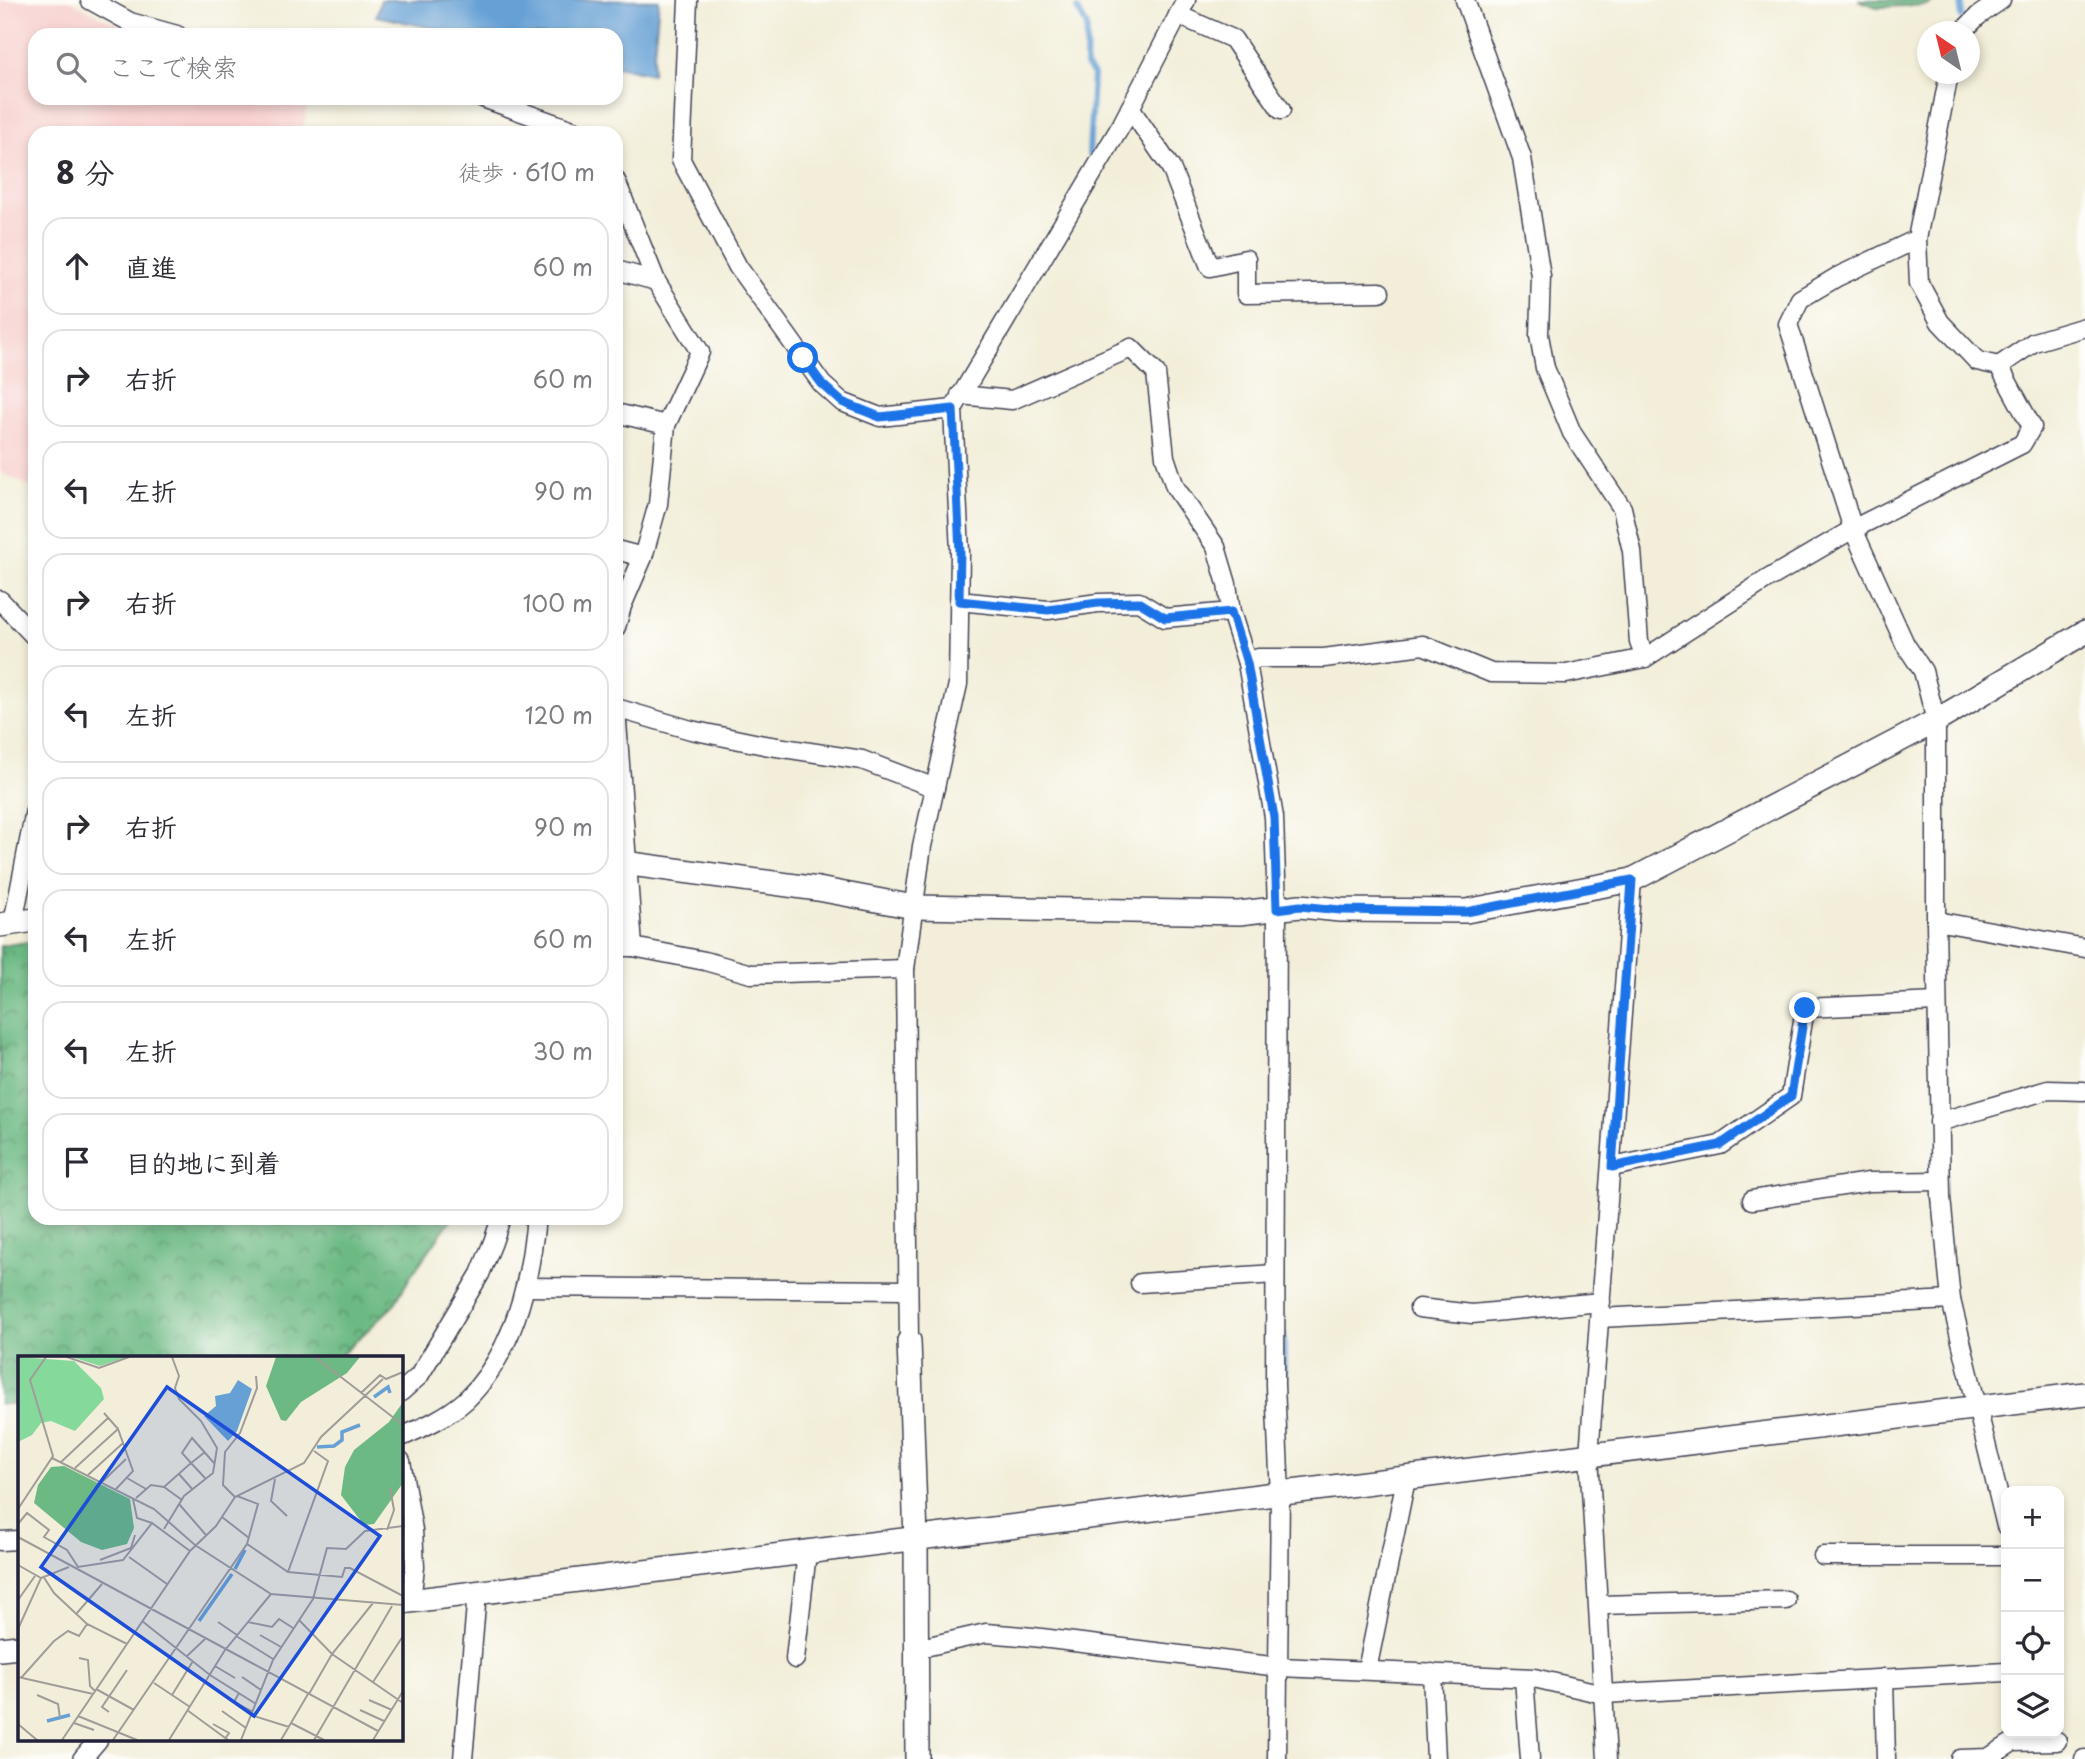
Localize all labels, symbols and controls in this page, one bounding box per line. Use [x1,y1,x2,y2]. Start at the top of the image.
north arrow [1917,21,1980,84]
search box [28,28,623,105]
text: ここで検索 [108,47,238,86]
icon: search [52,48,90,86]
text: 8 分 [56,149,114,194]
text: 徒歩 · 610 m [458,154,595,189]
icon: ahead [58,247,96,285]
text: 直進 [125,247,177,286]
text: 60 m [533,249,593,284]
route start [787,342,818,373]
icon: right [58,359,96,397]
text: 右折 [125,359,177,398]
text: 60 m [533,361,593,396]
icon: left [58,471,96,509]
text: 左折 [125,471,177,510]
text: 90 m [534,473,593,508]
icon: right [58,583,96,621]
text: 右折 [125,583,177,622]
text: 100 m [523,585,593,620]
icon: left [58,695,96,733]
text: 左折 [125,695,177,734]
text: 120 m [525,697,593,732]
icon: right [58,807,96,845]
text: 右折 [125,807,177,846]
text: 90 m [534,809,593,844]
icon: left [58,919,96,957]
text: 左折 [125,919,177,958]
text: 60 m [533,921,593,956]
route end [1789,992,1820,1023]
icon: left [58,1031,96,1069]
text: 左折 [125,1031,177,1070]
text: 30 m [532,1033,593,1068]
icon: arrive [58,1143,96,1181]
text: 目的地に到着 [125,1143,281,1182]
inset map [18,1356,402,1742]
map controls [2001,1486,2064,1738]
button: + [2001,1486,2064,1549]
button: − [2001,1549,2064,1612]
button: locate [2001,1612,2064,1675]
button: layers [2001,1675,2064,1738]

